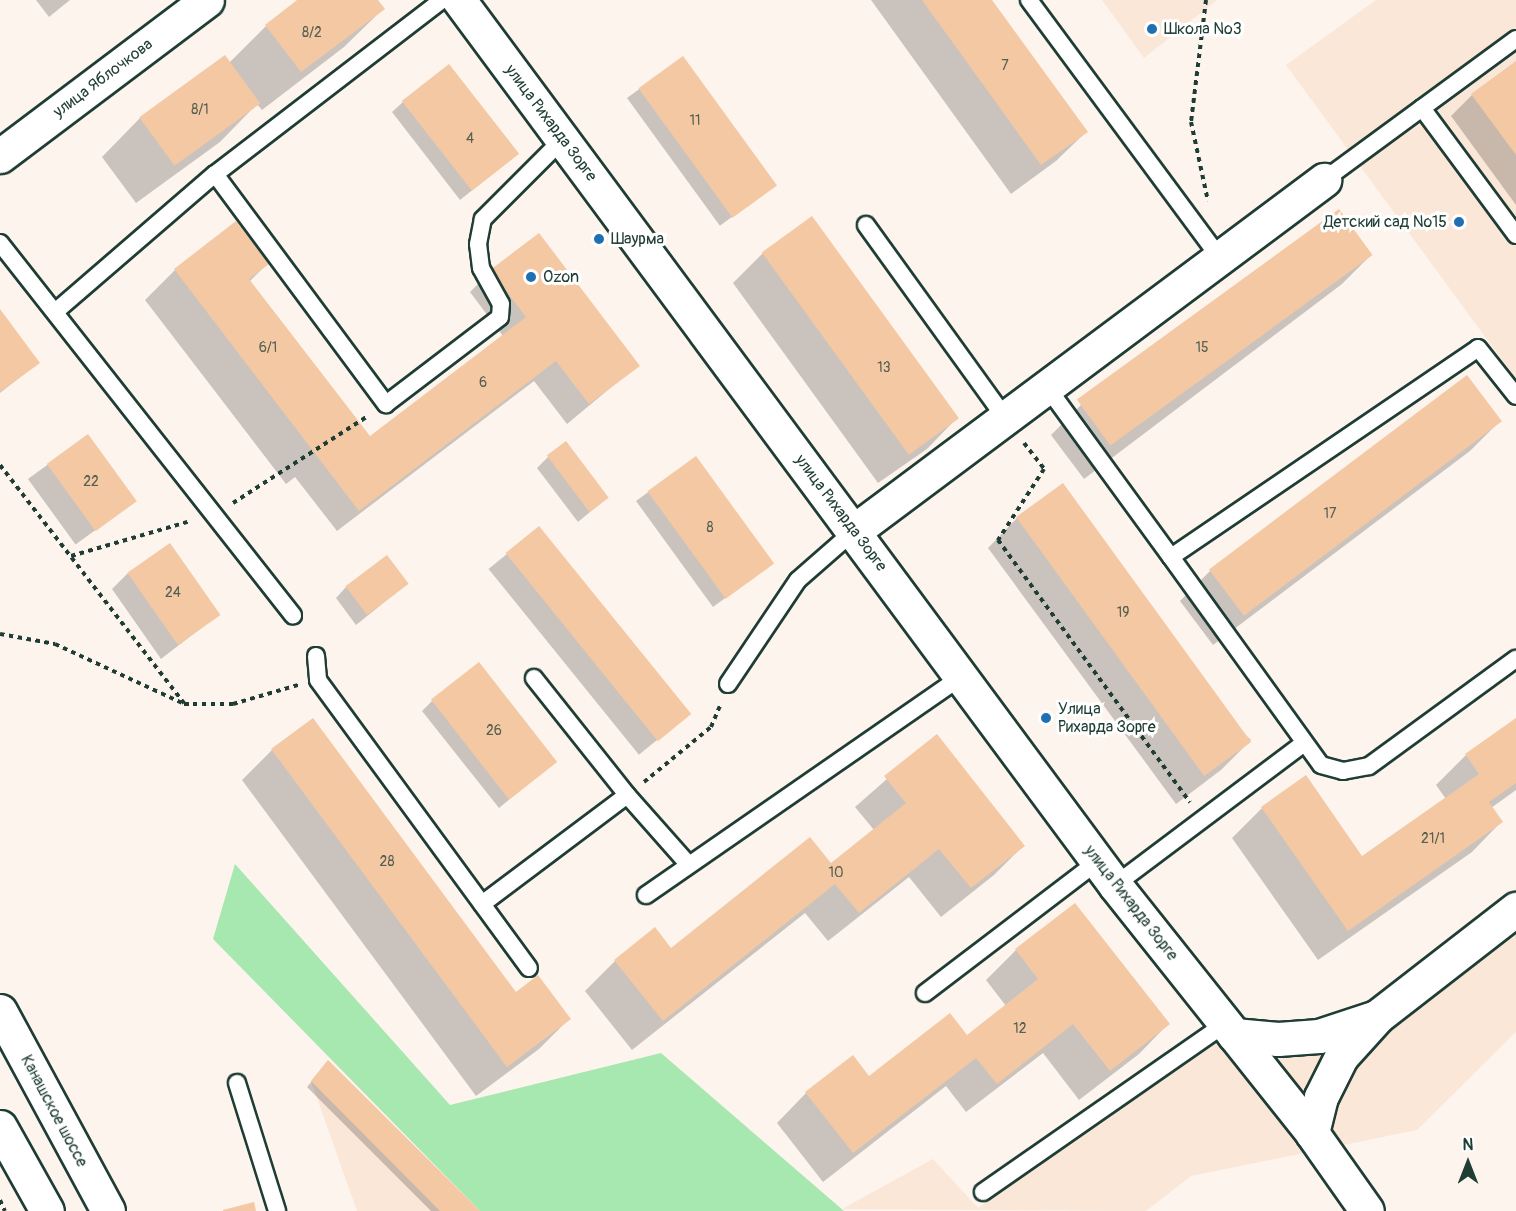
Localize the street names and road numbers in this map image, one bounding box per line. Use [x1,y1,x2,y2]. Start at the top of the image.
street label: улица Яблочкова [50,35,156,121]
street label: улица Рихарда Зорге [501,61,601,185]
street label: улица Рихарда Зорге [791,451,891,575]
street label: улица Рихарда Зорге [1080,842,1182,964]
street label: Канашское шоссе [16,1052,92,1170]

